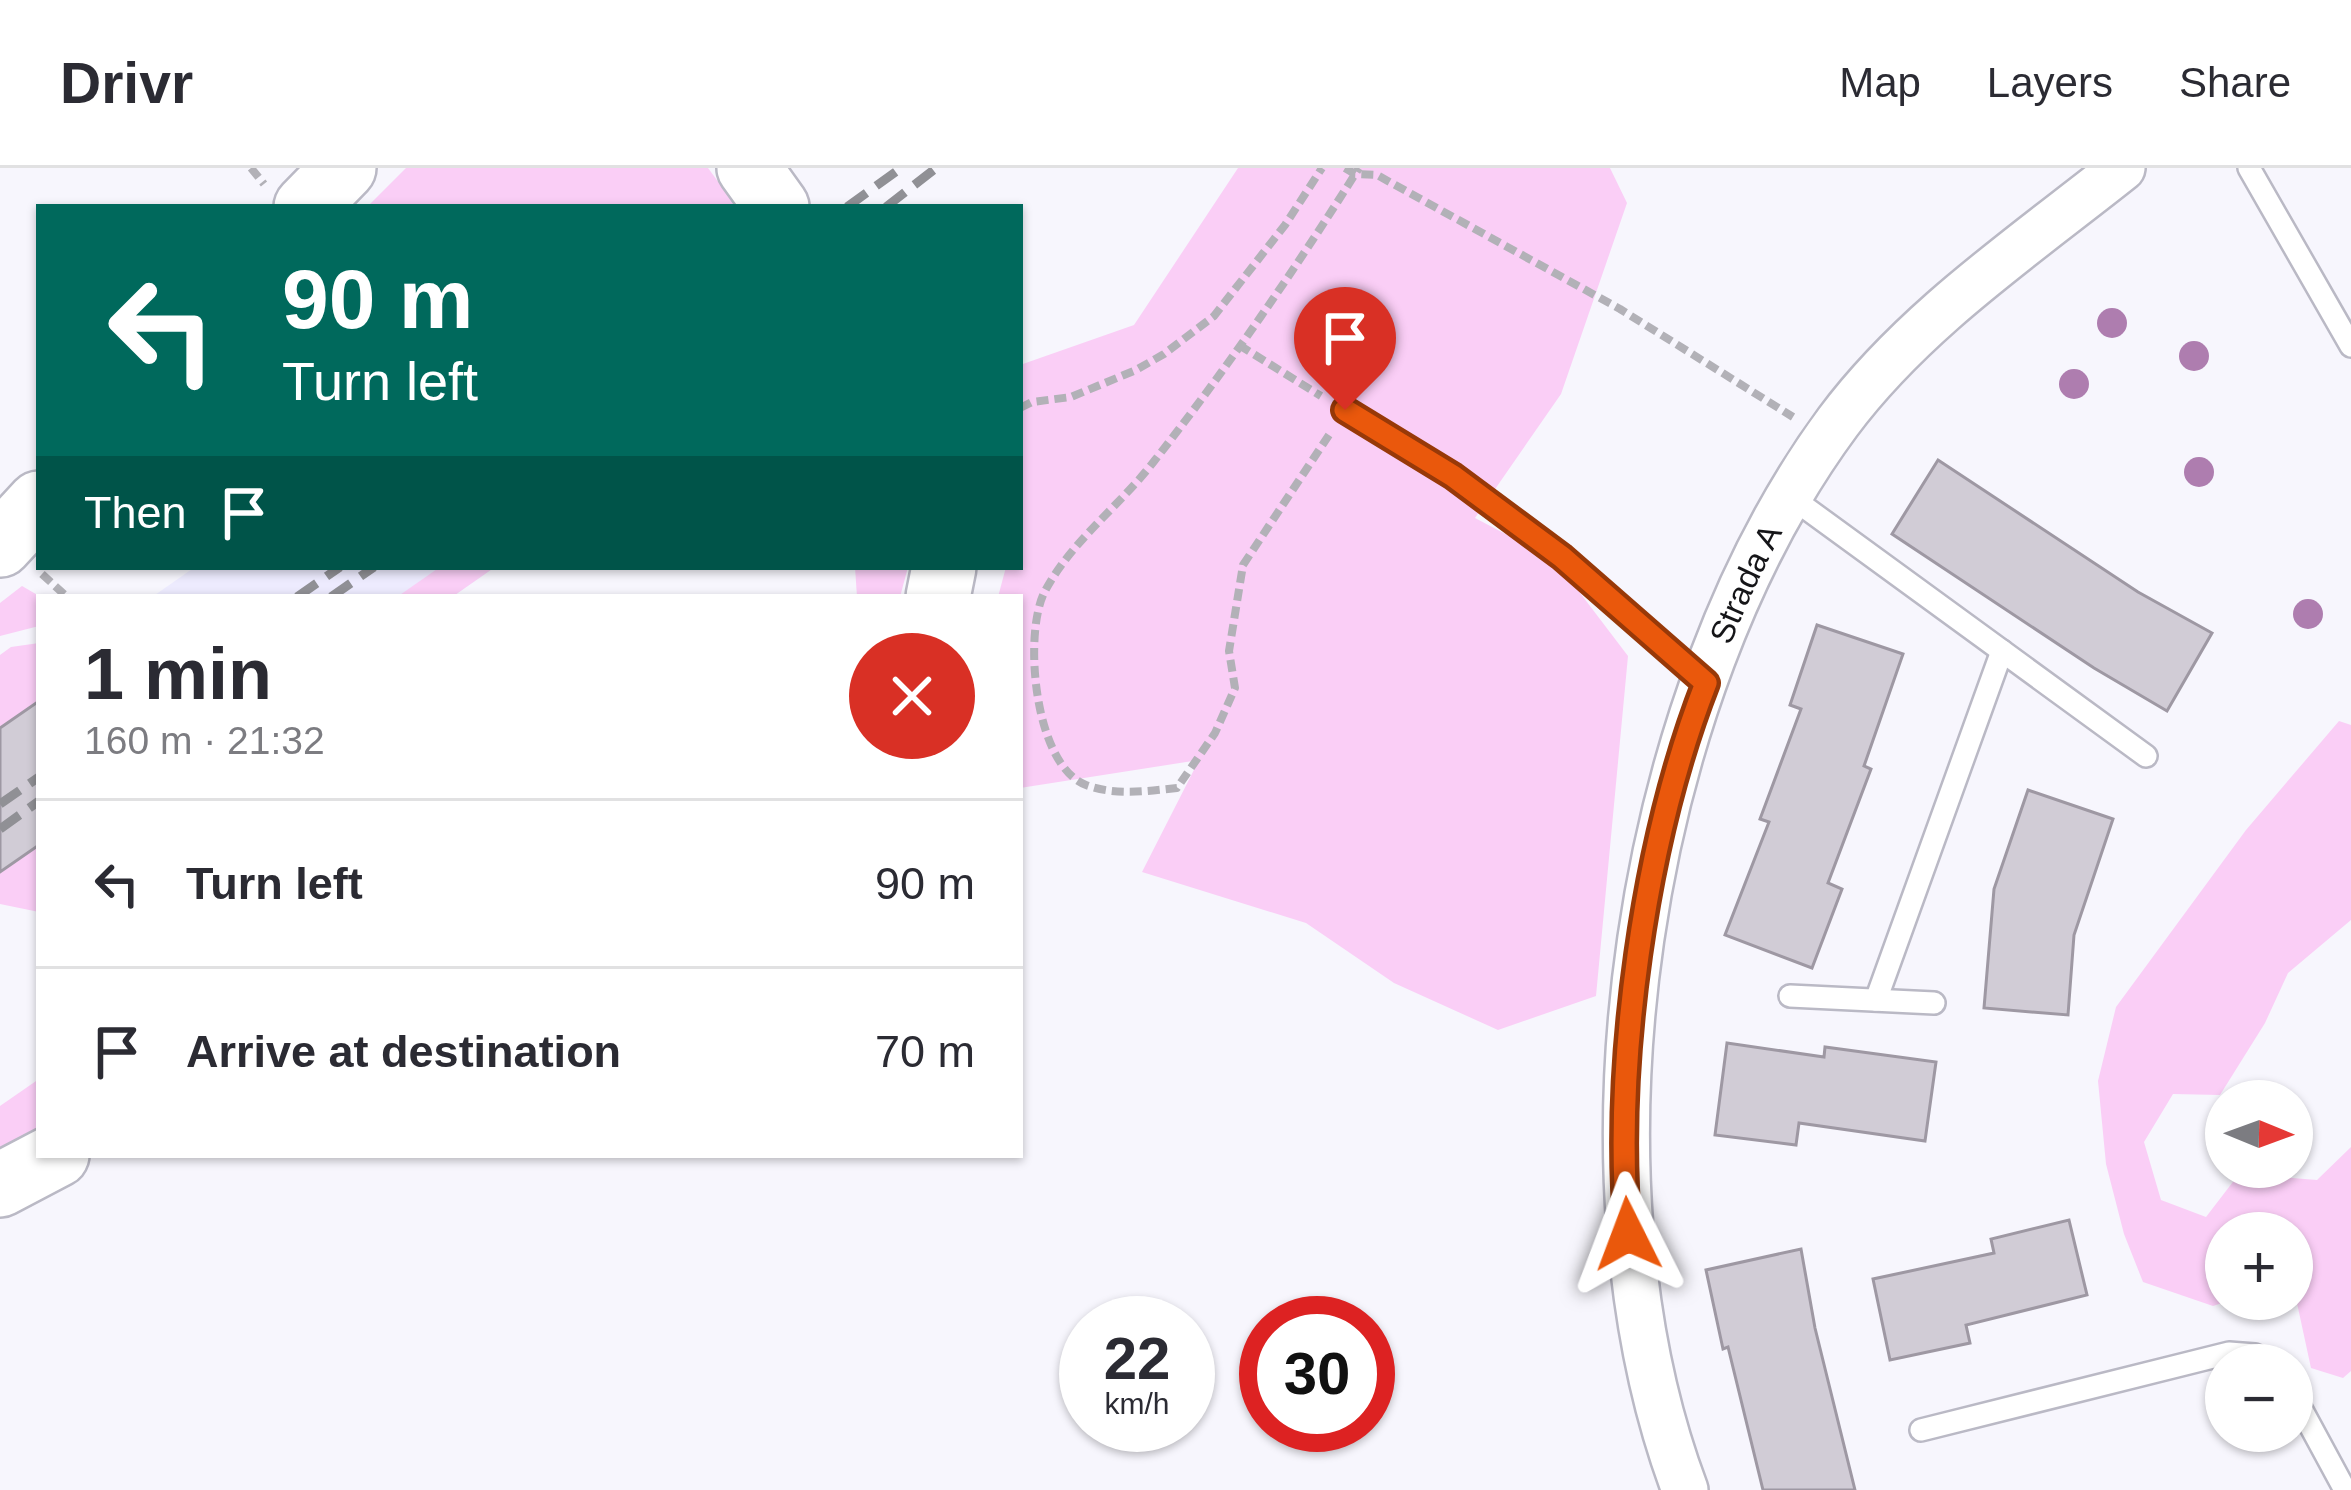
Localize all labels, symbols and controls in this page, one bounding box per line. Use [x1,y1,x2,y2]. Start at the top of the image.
text: Drivr [60,51,193,115]
text: Map [1839,59,1921,106]
text: Layers [1987,59,2113,106]
text: Share [2179,59,2291,106]
icon: left [84,252,240,408]
text: 90 m [282,252,473,346]
pin [1294,287,1396,410]
icon: arrive [1312,305,1378,371]
text: Turn left [282,351,478,411]
icon: arrive [211,480,277,546]
text: Then [84,487,187,538]
street label: Strada A [1702,518,1789,649]
button: close [849,633,975,759]
text: 1 min [84,634,272,714]
text: 160 m · 21:32 [84,719,325,762]
icon: left [84,851,150,917]
text: Turn left [186,858,363,909]
text: 90 m [875,858,975,909]
icon: arrive [84,1019,150,1085]
text: Arrive at destination [186,1026,621,1077]
text: 70 m [875,1026,975,1077]
north arrow [2205,1080,2313,1188]
map controls [2205,1080,2313,1452]
position arrow [1565,1171,1691,1297]
button: + [2205,1212,2313,1320]
speed limit sign: 30 [1239,1296,1395,1452]
text: 22 [1104,1325,1170,1392]
button: − [2205,1344,2313,1452]
text: km/h [1104,1387,1170,1420]

